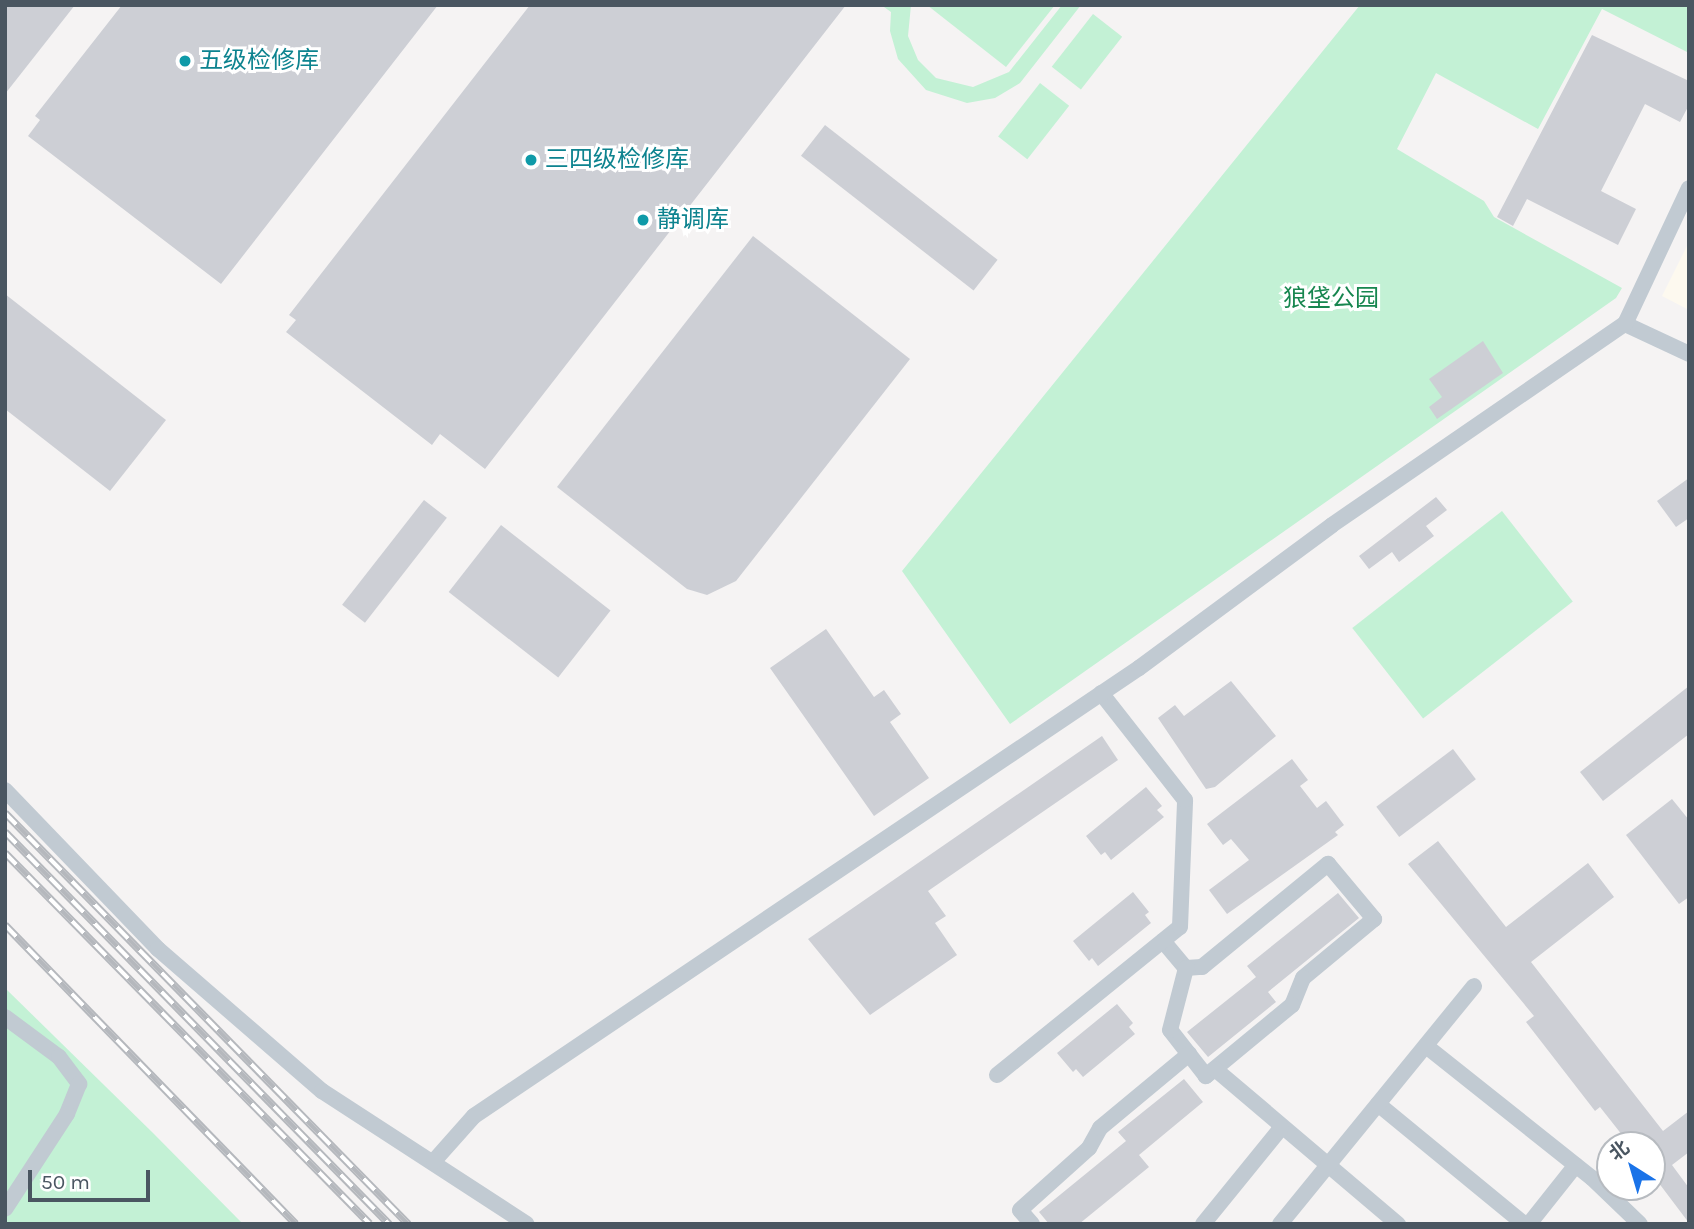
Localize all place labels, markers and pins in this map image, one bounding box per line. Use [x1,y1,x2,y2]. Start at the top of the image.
place label: 五级检修库 [199,47,319,75]
marker: 五级检修库 [177,53,193,69]
place label: 三四级检修库 [545,146,689,174]
marker: 三四级检修库 [523,152,539,168]
place label: 静调库 [657,206,729,234]
marker: 静调库 [635,212,651,228]

